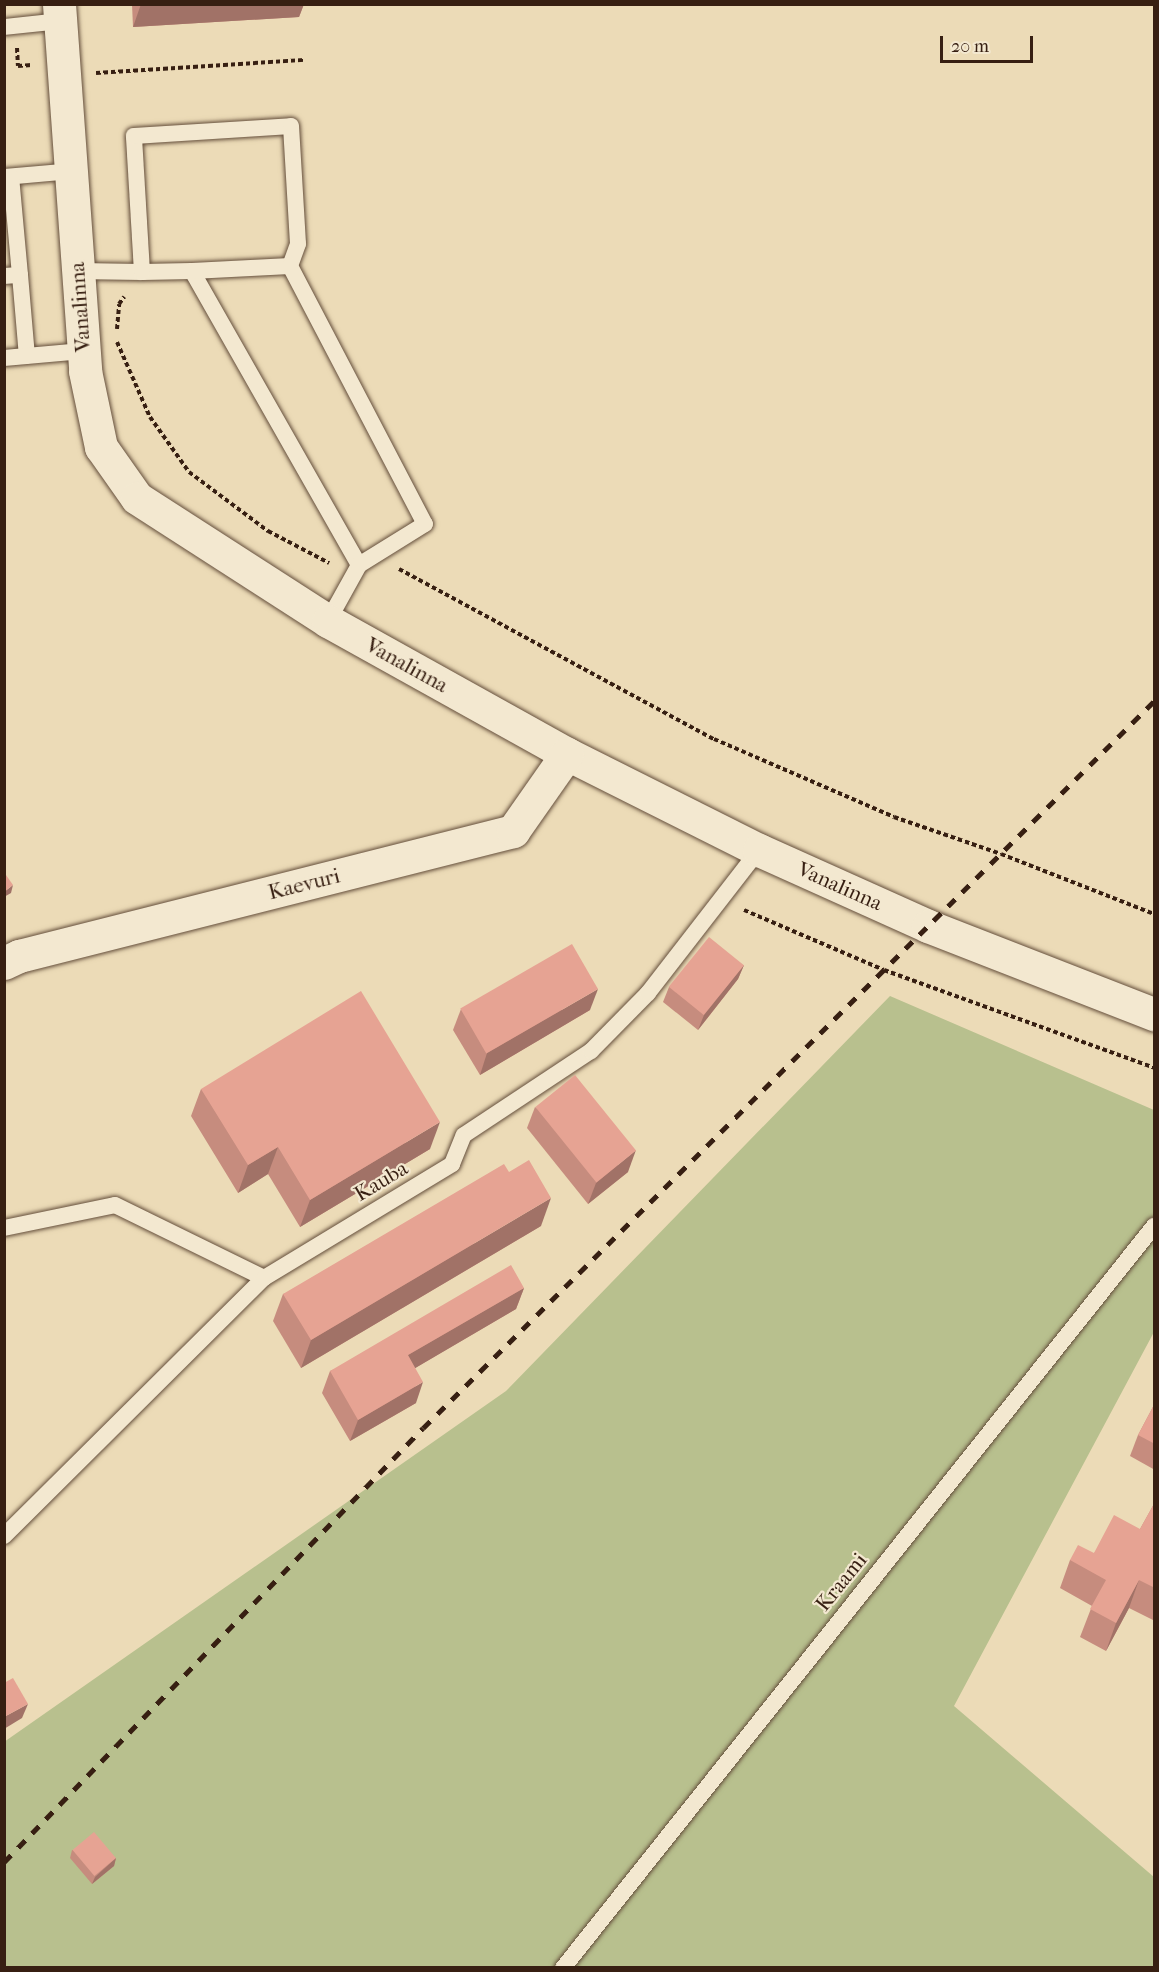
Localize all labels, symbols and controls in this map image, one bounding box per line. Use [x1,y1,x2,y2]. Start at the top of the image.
scale bar [943,24,1036,62]
text: 20 m [951,36,989,57]
street label: Vanalinna [64,261,96,353]
street label: Vanalinna [361,632,453,698]
street label: Vanalinna [794,856,886,916]
street label: Kaevuri [266,863,342,905]
street label: Kauba [350,1155,412,1207]
street label: Kraami [810,1548,872,1616]

